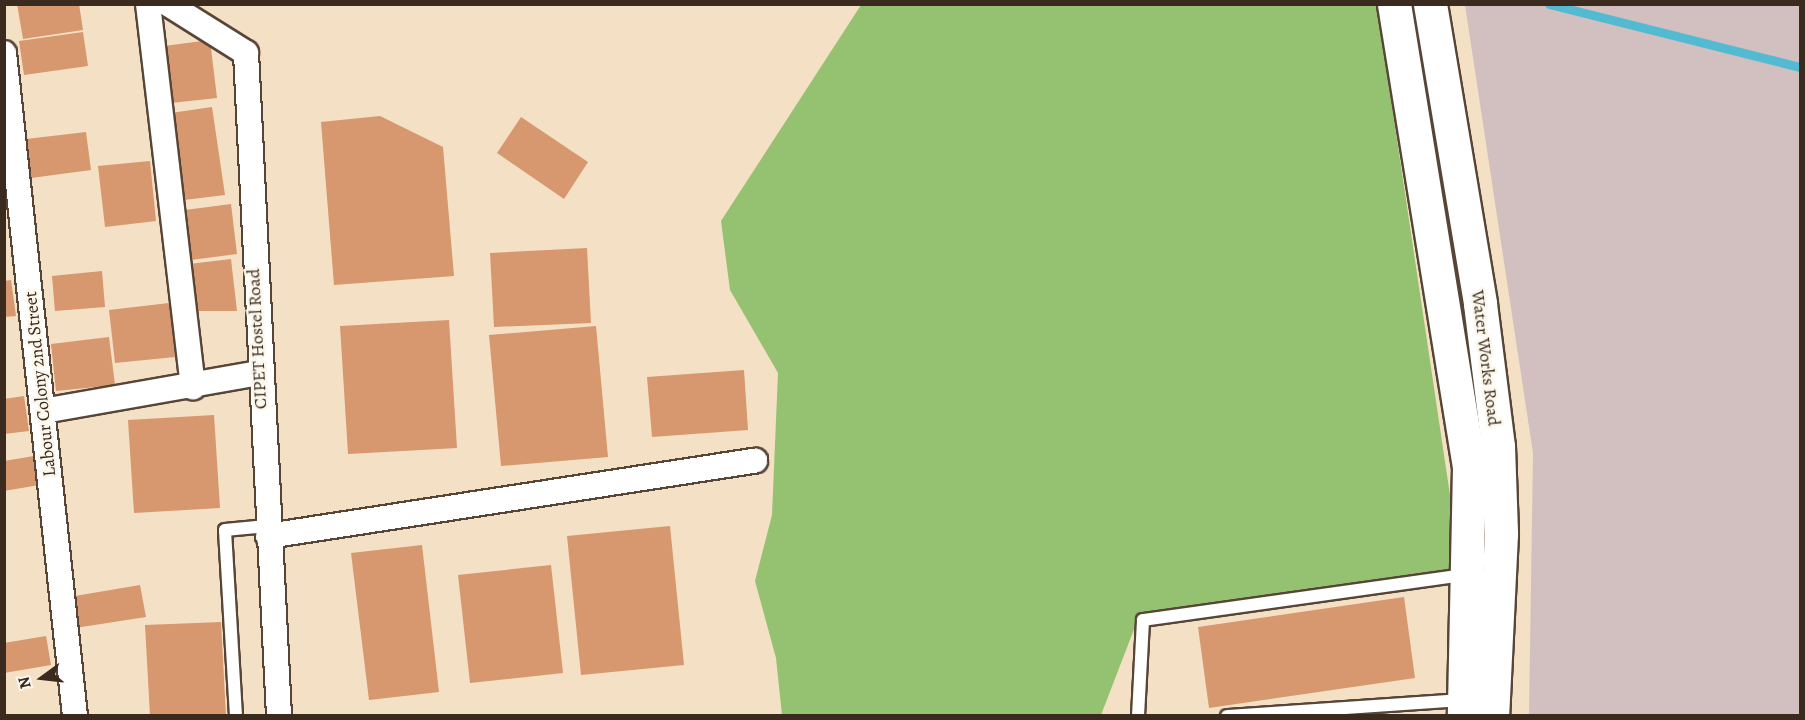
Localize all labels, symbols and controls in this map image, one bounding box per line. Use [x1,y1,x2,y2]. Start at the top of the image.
street label: CIPET Hostel Road [243,268,271,410]
street label: Water Works Road [1467,289,1505,427]
street label: Labour Colony 2nd Street [20,290,60,478]
north arrow [12,648,72,708]
text: N [12,674,37,691]

